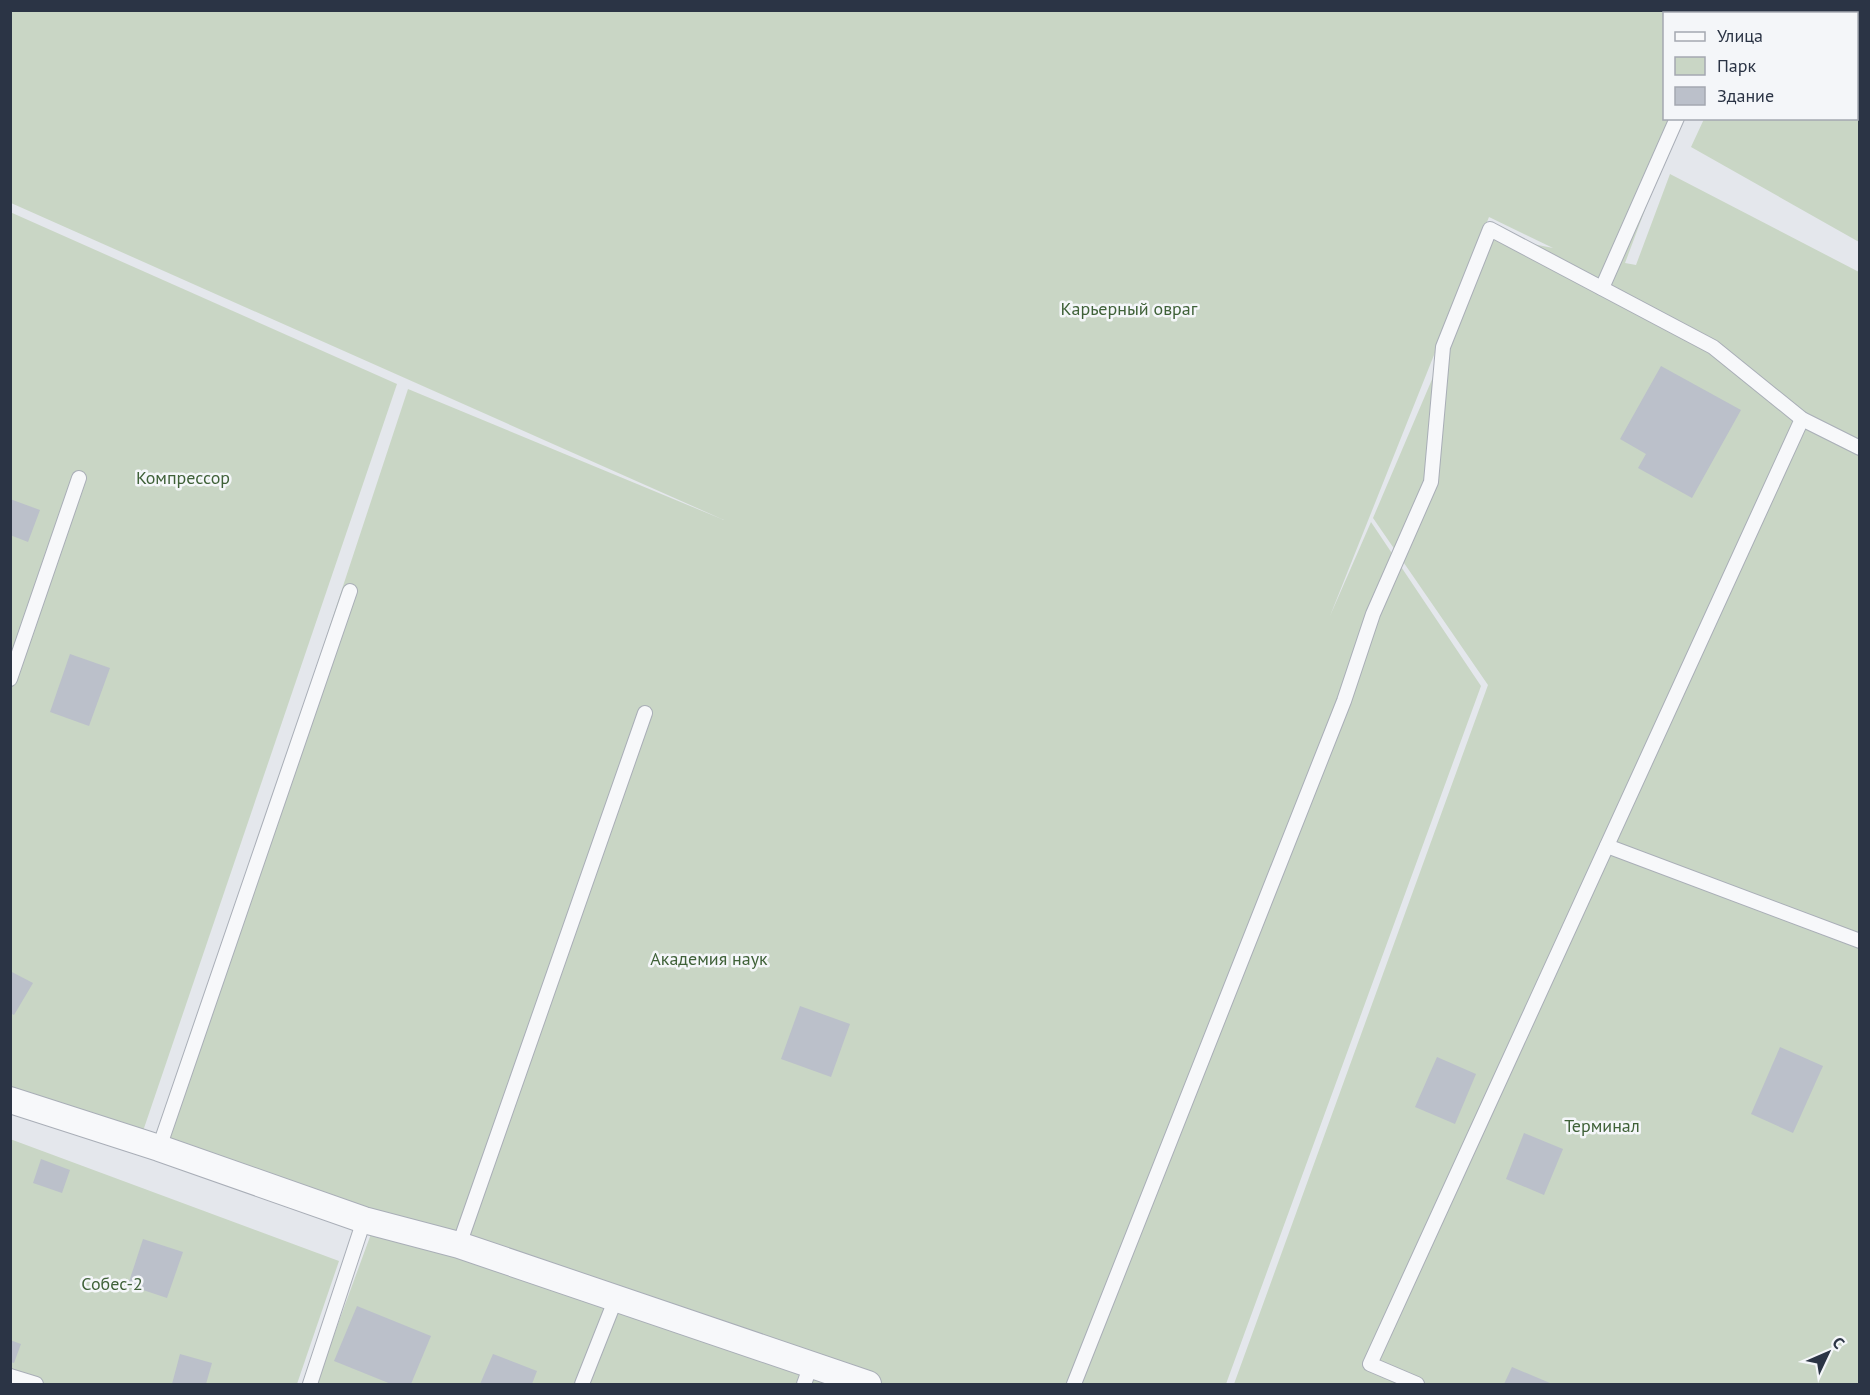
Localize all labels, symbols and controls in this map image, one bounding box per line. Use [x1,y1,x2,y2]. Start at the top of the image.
legend [1663,12,1858,120]
text: Улица [1717,24,1763,47]
text: Парк [1717,54,1757,77]
text: Здание [1717,84,1774,107]
park label: Карьерный овраг [1061,297,1198,320]
park label: Компрессор [136,466,230,489]
park label: Академия наук [650,947,768,970]
park label: Терминал [1564,1114,1640,1137]
park label: Собес-2 [81,1272,143,1295]
north arrow [1798,1323,1858,1383]
text: С [1828,1332,1849,1353]

